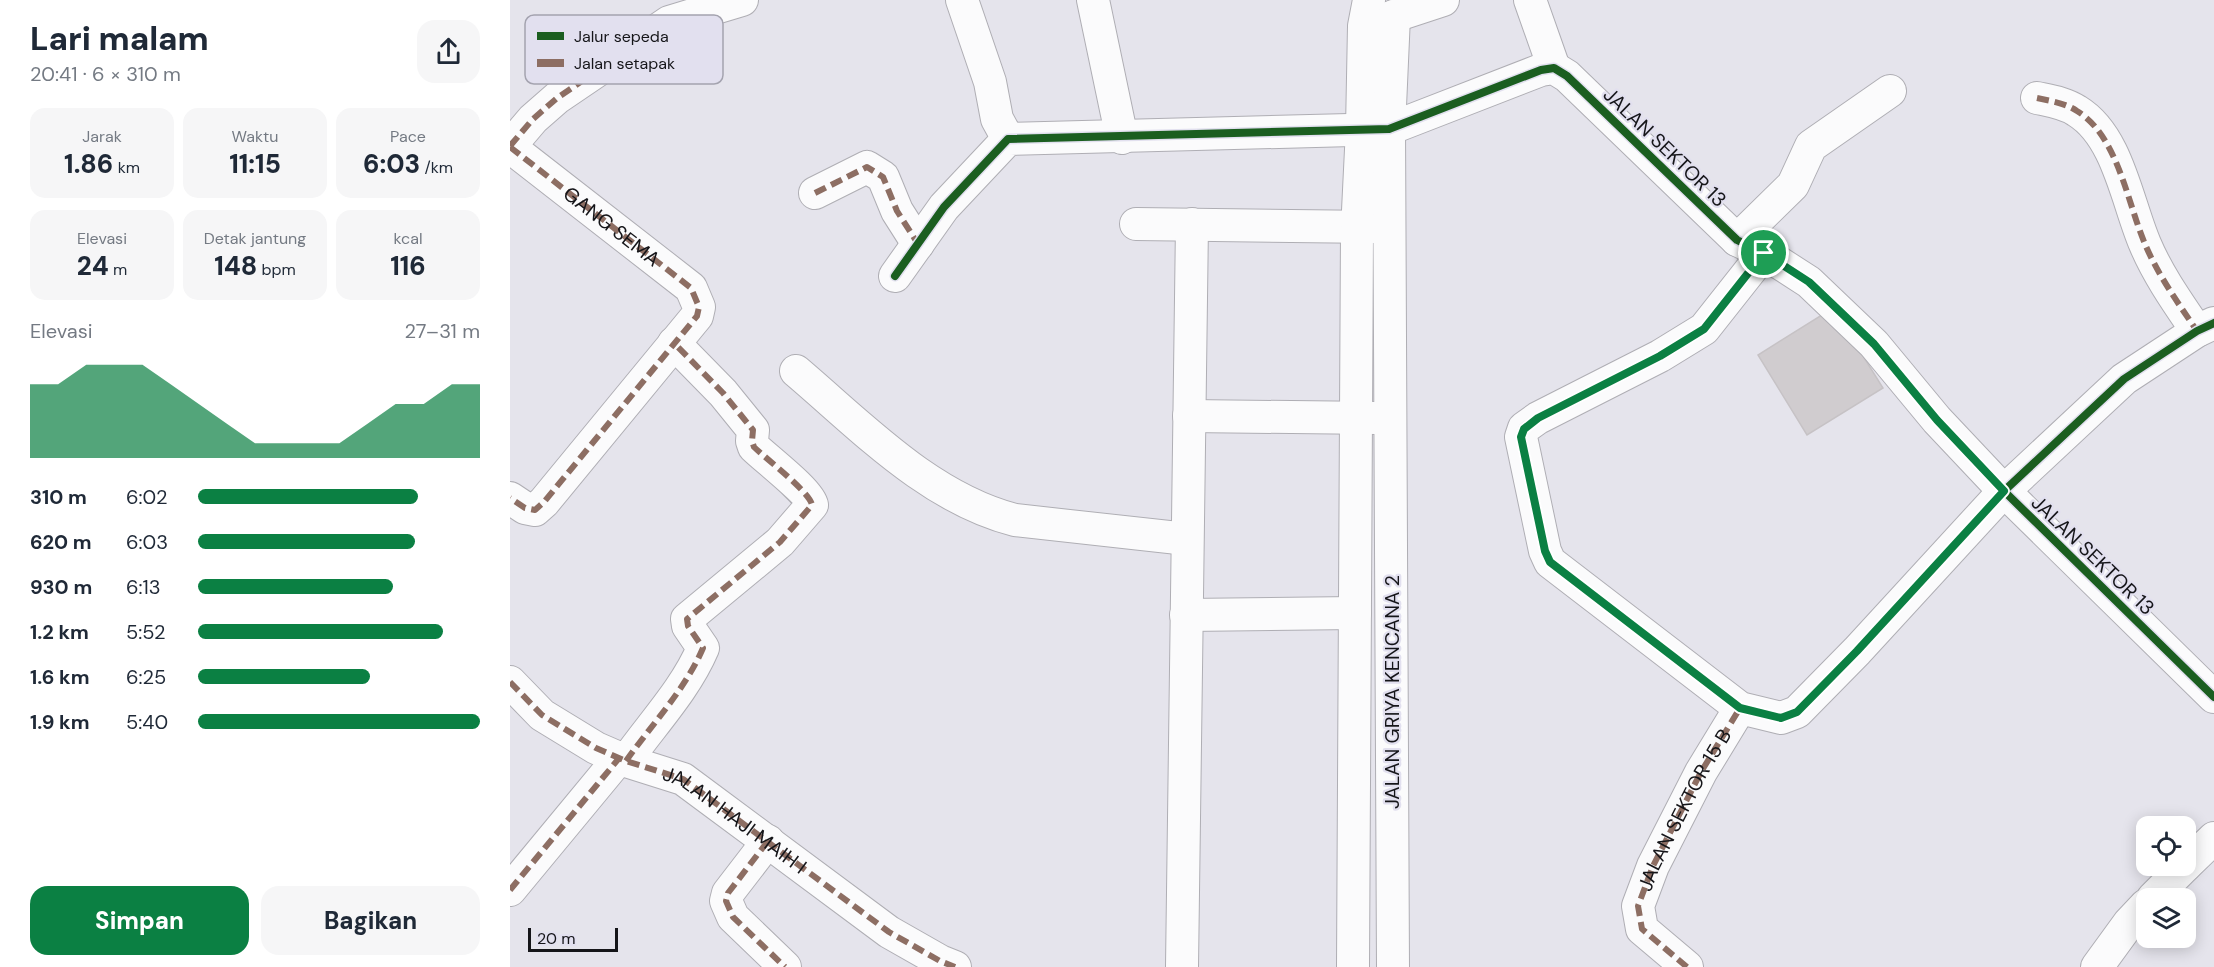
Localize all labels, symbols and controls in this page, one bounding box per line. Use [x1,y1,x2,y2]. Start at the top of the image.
legend [525,15,723,84]
text: Lari malam [30,17,209,60]
button: share [417,20,480,83]
text: Jalur sepeda [574,26,669,47]
text: Jalan setapak [574,53,675,74]
text: 20:41 · 6 × 310 m [30,61,181,87]
street label: JALAN SEKTOR 13 [1598,82,1732,212]
text: Jarak [82,126,122,147]
text: Waktu [232,126,278,147]
text: Pace [390,126,426,147]
text: 1.86 [64,147,113,181]
text: 11:15 [229,147,281,181]
text: 6:03 [363,147,420,181]
text: km [113,157,140,178]
text: /km [420,157,453,178]
street label: GANG SEMA [558,180,665,272]
pin [1738,227,1789,278]
text: Elevasi [77,228,127,249]
text: Detak jantung [204,228,306,249]
text: kcal [394,228,422,249]
icon: arrive [1747,236,1780,269]
text: 24 [77,249,109,283]
text: 148 [214,249,257,283]
text: 116 [390,249,426,283]
text: m [109,259,127,280]
text: bpm [257,259,296,280]
text: Elevasi [30,318,92,344]
text: 27–31 m [405,318,480,344]
text: 310 m [30,484,87,510]
text: 6:02 [126,484,168,510]
street label: JALAN SEKTOR 13 [2026,490,2160,620]
text: 620 m [30,529,92,555]
text: 6:03 [126,529,168,555]
text: 930 m [30,574,92,600]
text: 6:13 [126,574,161,600]
street label: JALAN GRIYA KENCANA 2 [1379,575,1405,809]
text: 1.2 km [30,619,89,645]
text: 5:52 [126,619,166,645]
text: 1.6 km [30,664,89,690]
text: 6:25 [126,664,166,690]
text: 1.9 km [30,709,90,735]
text: 5:40 [126,709,168,735]
street label: JALAN SEKTOR 15 B [1632,724,1737,895]
street label: JALAN HAJI MAIH I [660,761,812,879]
map controls [2136,816,2196,948]
button: locate [2136,816,2196,876]
button: Simpan [30,886,249,955]
button: Bagikan [261,886,480,955]
button: layers [2136,888,2196,948]
scale bar [528,925,618,952]
text: 20 m [537,928,576,949]

